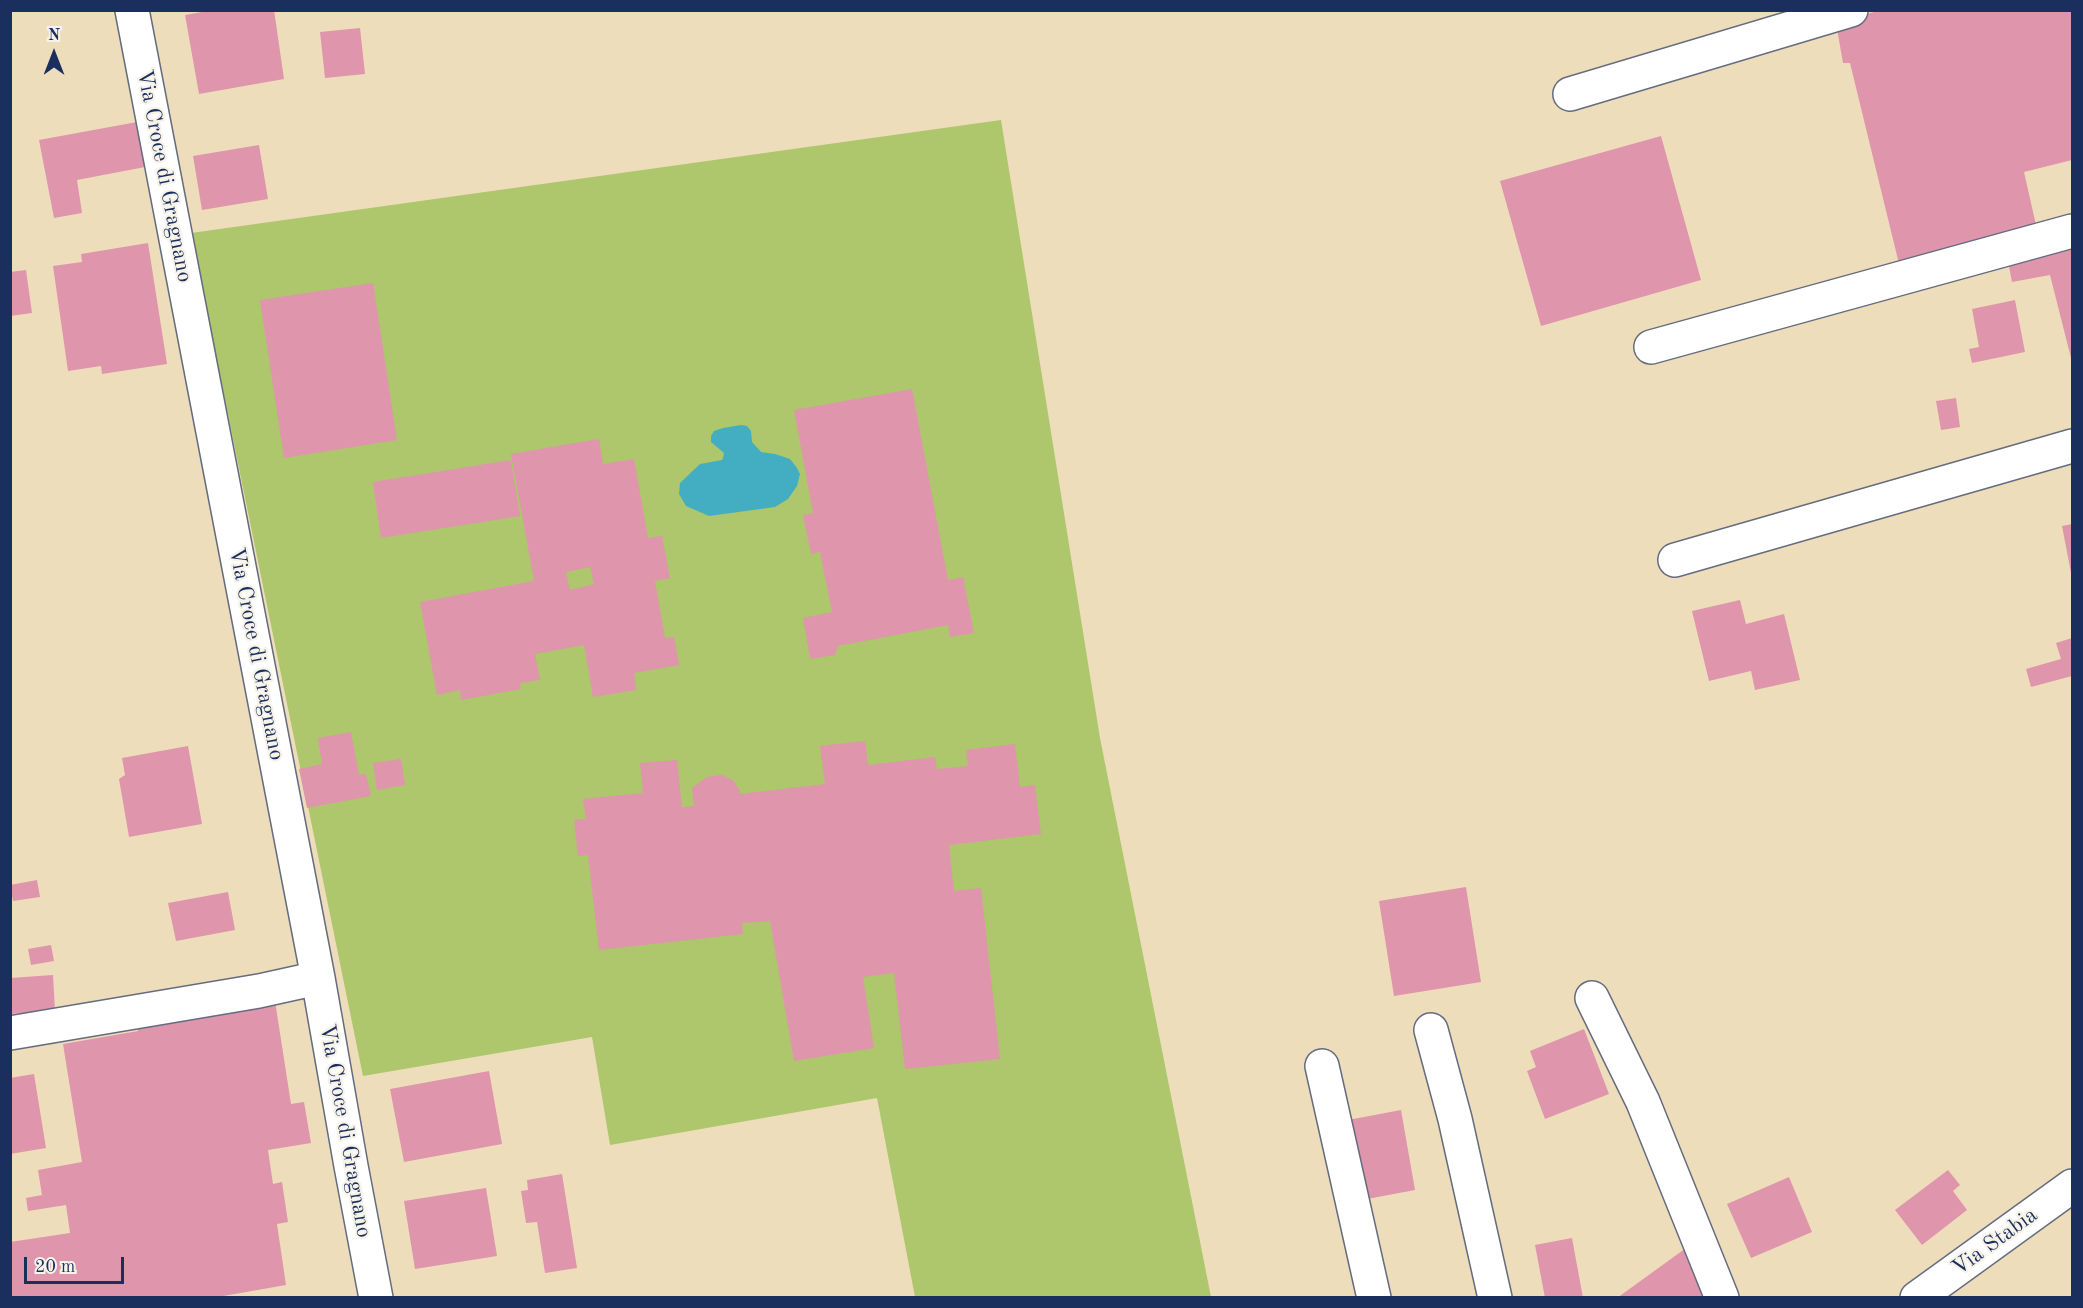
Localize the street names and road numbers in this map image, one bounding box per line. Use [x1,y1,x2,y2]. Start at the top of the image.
street label: Via Croce di Gragnano [130,67,198,285]
street label: Via Croce di Gragnano [222,545,290,763]
street label: Via Croce di Gragnano [313,1022,377,1240]
street label: Via Stabia [1947,1202,2043,1282]

